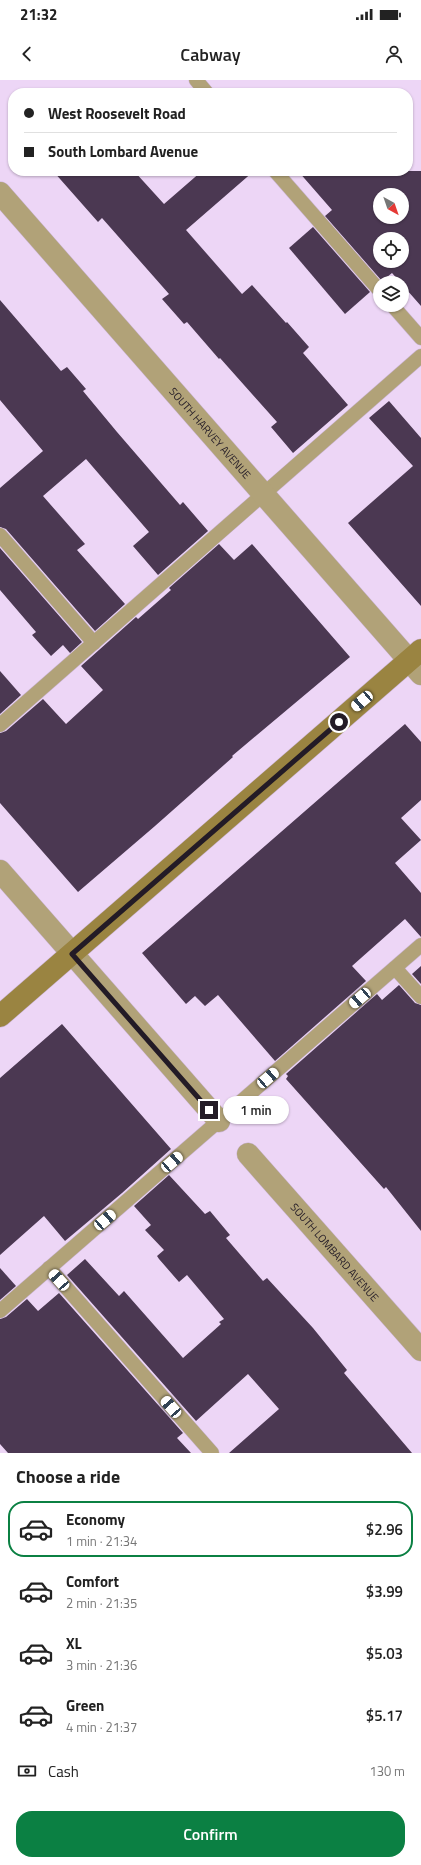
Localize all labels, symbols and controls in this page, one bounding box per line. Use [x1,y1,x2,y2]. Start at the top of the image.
text: 21:32 [20,3,57,26]
text: Cabway [180,41,241,68]
icon: back [16,43,38,65]
icon: person [383,43,405,65]
text: West Roosevelt Road [48,102,186,125]
text: South Lombard Avenue [48,140,198,163]
north arrow [373,188,409,224]
map controls [373,188,409,312]
button: locate [373,232,409,268]
button: layers [373,276,409,312]
street label: SOUTH HARVEY AVENUE [166,384,255,482]
car [349,689,375,713]
route start [330,713,348,731]
car [347,986,373,1010]
car [255,1066,281,1090]
callout: 1 min [223,1096,289,1124]
text: 1 min [240,1100,272,1120]
route end [200,1101,218,1119]
car [159,1150,185,1174]
street label: SOUTH LOMBARD AVENUE [287,1200,383,1305]
car [92,1208,118,1232]
car [47,1267,71,1293]
car [159,1394,183,1420]
text: Choose a ride [16,1463,120,1490]
text: Economy [66,1508,125,1531]
icon: car [18,1511,54,1547]
text: $2.96 [366,1518,403,1541]
text: 1 min · 21:34 [66,1531,137,1551]
text: Comfort [66,1570,119,1593]
icon: car [18,1573,54,1609]
text: $3.99 [366,1580,403,1603]
text: 2 min · 21:35 [66,1593,137,1613]
text: XL [66,1632,82,1655]
icon: car [18,1635,54,1671]
text: $5.03 [366,1642,403,1665]
text: 3 min · 21:36 [66,1655,137,1675]
text: Green [66,1694,104,1717]
icon: car [18,1697,54,1733]
text: $5.17 [366,1704,403,1727]
text: 4 min · 21:37 [66,1717,137,1737]
icon: cash [16,1760,38,1782]
text: Cash [48,1760,79,1783]
text: 130 m [369,1761,405,1781]
button: Confirm [16,1811,405,1857]

